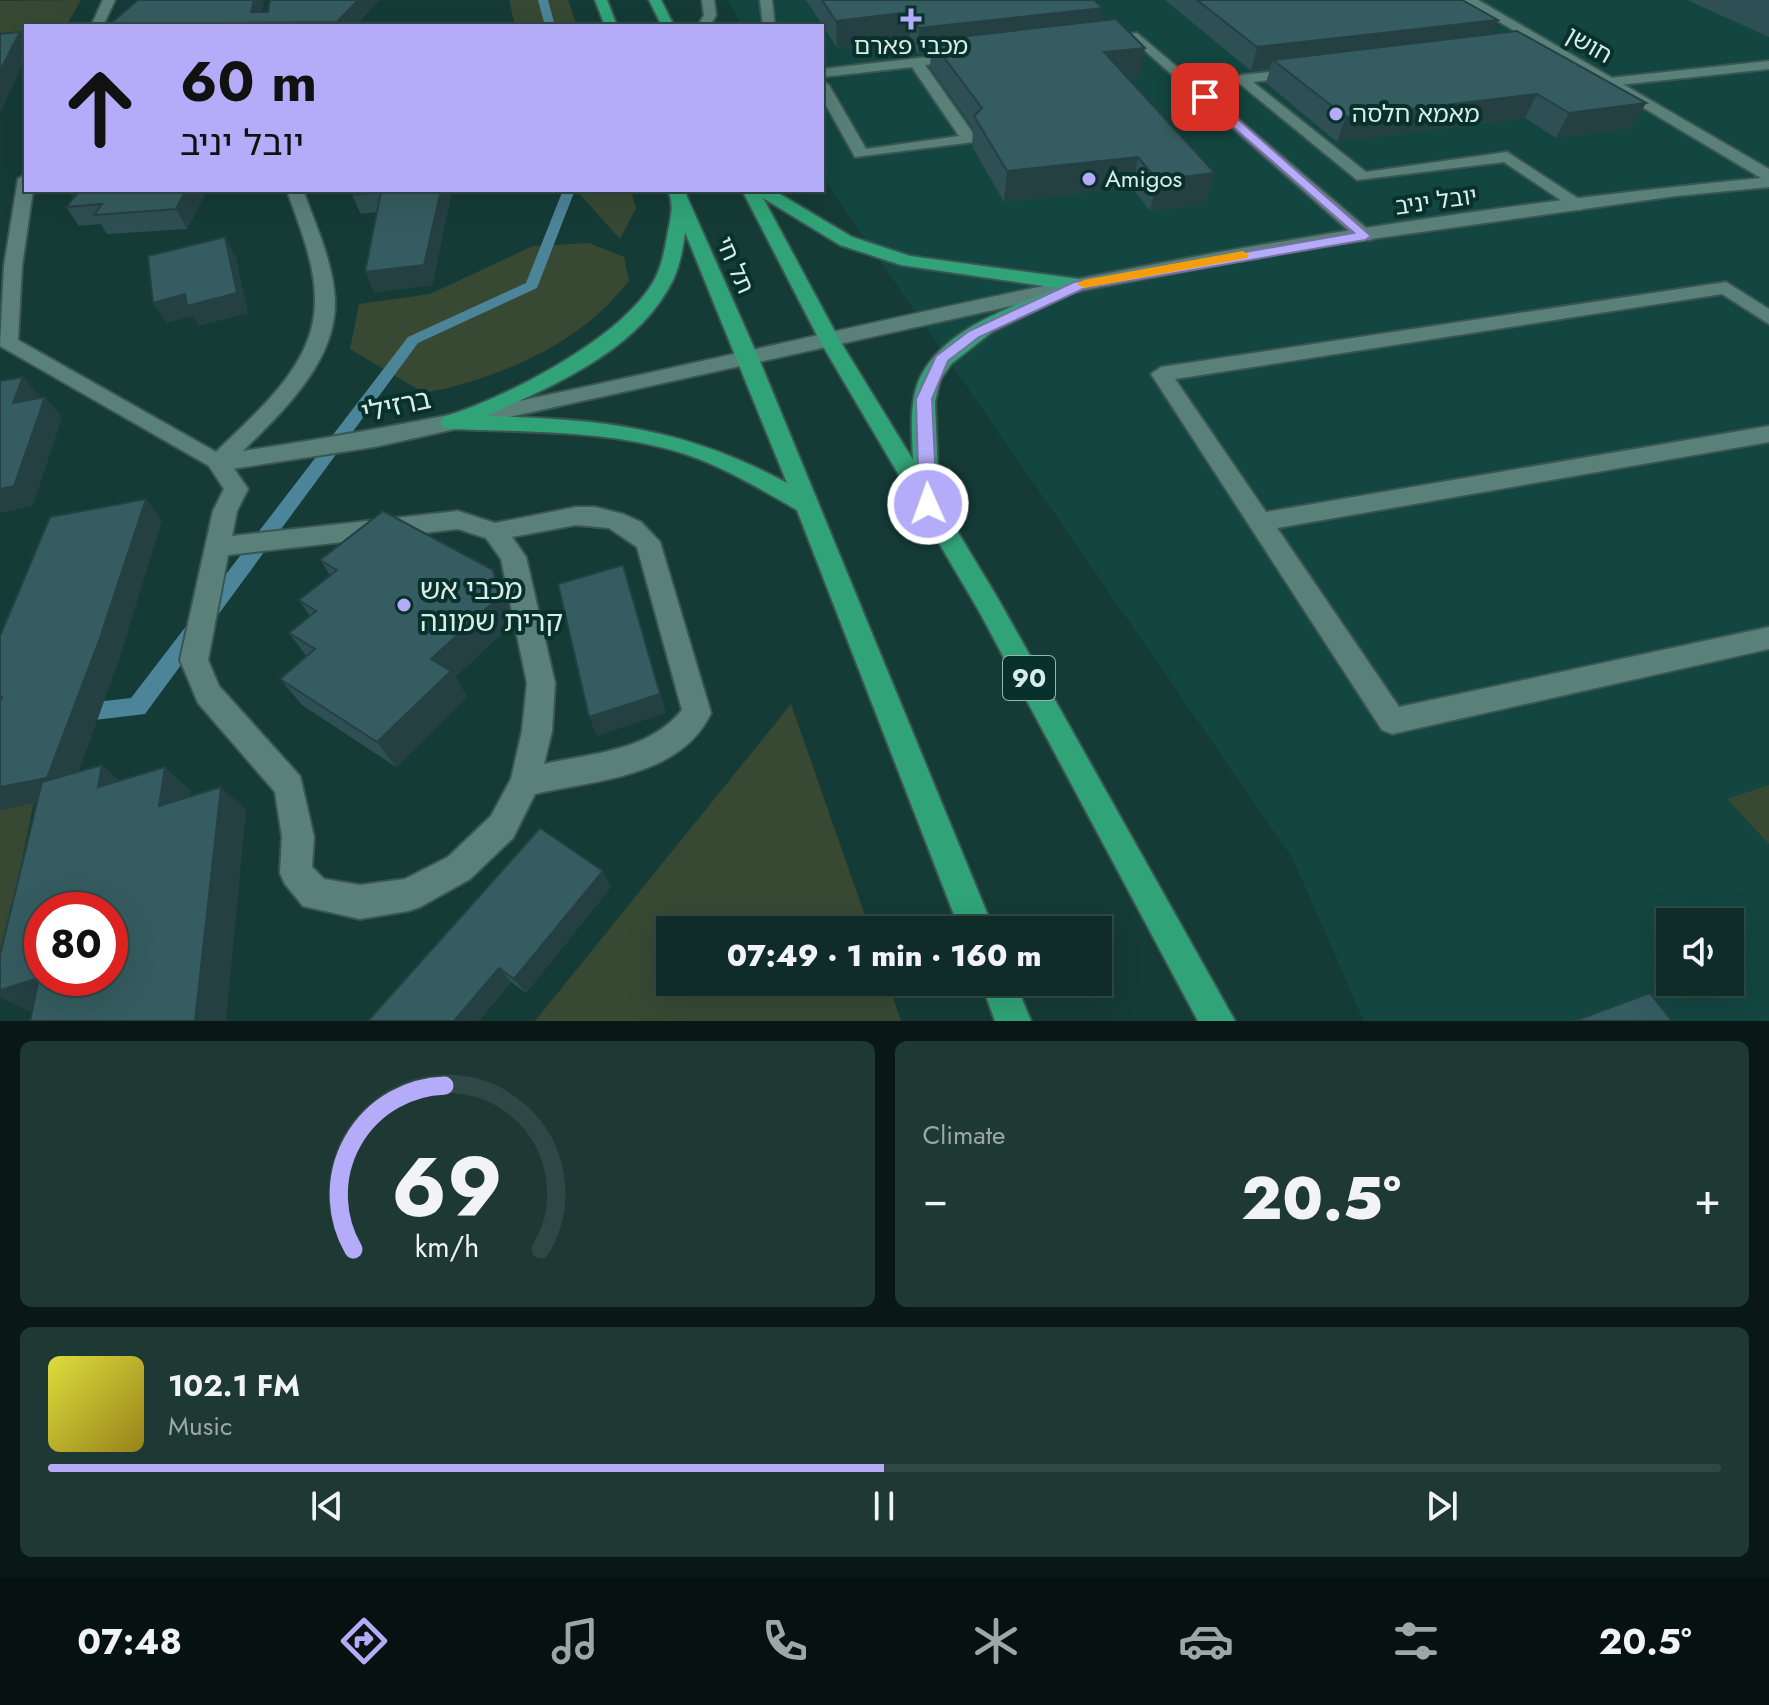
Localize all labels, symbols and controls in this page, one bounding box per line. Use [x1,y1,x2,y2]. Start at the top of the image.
marker: מכבי פארם [902,10,920,28]
street label: חושן [1559,17,1619,72]
place label: מכבי פארם [854,28,968,63]
text: 60 m [180,41,317,122]
icon: ahead [48,56,152,160]
pin [1171,63,1239,131]
icon: arrive [1183,75,1227,119]
place label: מאמא חלסה [1352,96,1480,131]
marker: מאמא חלסה [1327,105,1345,123]
text: יובל יניב [180,116,304,168]
place label: Amigos [1105,161,1182,196]
marker: Amigos [1080,170,1098,188]
street label: יובל יניב [1393,177,1479,224]
street label: תל חי [707,231,763,299]
street label: ברזילי [357,378,435,433]
position arrow [886,462,970,546]
place label: מכבי אש קרית שמונה [420,569,563,642]
marker: מכבי אש קרית שמונה [395,596,413,614]
road number: 90 [1003,656,1055,700]
speed limit sign: 80 [24,892,128,996]
map controls [1656,908,1744,996]
button: sound [1656,908,1744,996]
text: 07:49 · 1 min · 160 m [727,934,1041,977]
text: Climate [923,1116,1005,1154]
text: 69 [392,1127,503,1247]
text: 20.5° [1241,1155,1401,1242]
text: − [923,1167,948,1231]
text: + [1694,1167,1721,1231]
text: km/h [415,1226,480,1268]
text: 102.1 FM [168,1364,300,1407]
text: Music [168,1407,232,1445]
icon: previous [305,1484,349,1528]
icon: pause [862,1484,906,1528]
icon: next [1420,1484,1464,1528]
icon: directions [336,1613,392,1669]
icon: music [547,1613,603,1669]
icon: phone [757,1613,813,1669]
icon: climate [968,1613,1024,1669]
icon: car [1178,1613,1234,1669]
icon: filters [1388,1613,1444,1669]
text: 07:48 [77,1615,182,1667]
text: 20.5° [1599,1615,1692,1667]

